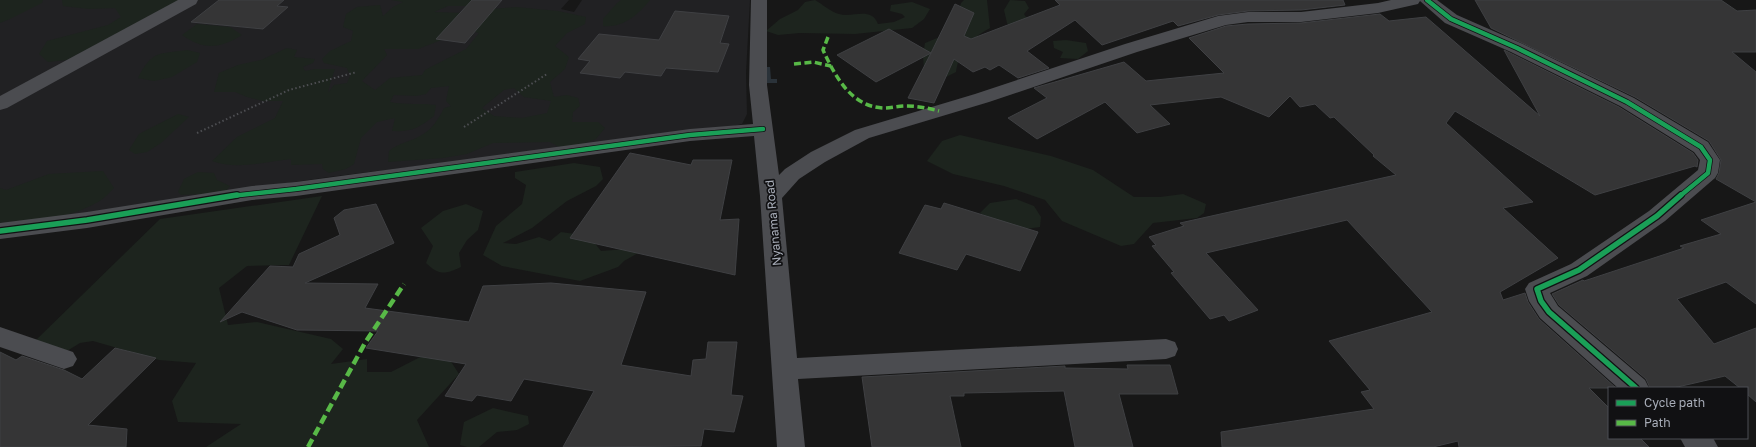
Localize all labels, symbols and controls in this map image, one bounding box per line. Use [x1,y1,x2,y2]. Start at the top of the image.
street label: Nyanama Road [762,179,784,267]
legend [1608,387,1748,439]
text: Cycle path [1644,395,1705,410]
text: Path [1644,415,1671,430]

